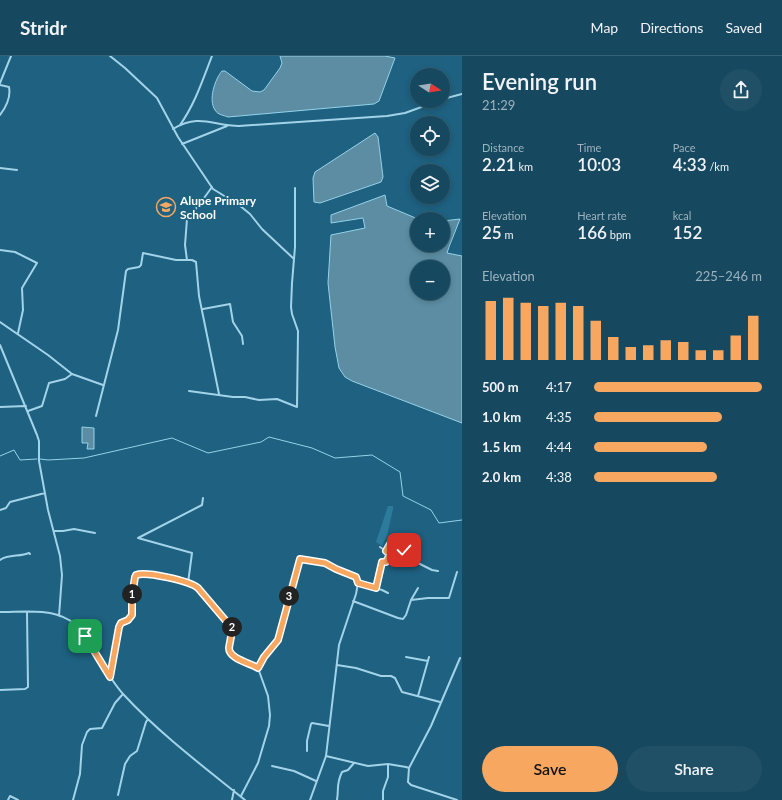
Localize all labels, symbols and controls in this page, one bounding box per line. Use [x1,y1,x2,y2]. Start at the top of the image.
text: Stridr [20,16,67,39]
text: Map [591,19,618,36]
text: Directions [640,19,703,36]
text: Saved [725,19,762,36]
north arrow [410,68,450,108]
map controls [410,68,450,300]
text: Evening run [482,68,597,95]
button: share [720,69,762,111]
text: 21:29 [482,97,515,113]
button: locate [410,116,450,156]
text: Distance [482,141,524,154]
text: Time [577,141,601,154]
text: Pace [673,141,696,154]
text: 2.21 [482,154,516,175]
text: 10:03 [577,154,621,175]
text: 4:33 [673,154,707,175]
text: km [516,160,533,173]
text: /km [707,160,729,173]
button: layers [410,164,450,204]
place label: Alupe Primary School [179,193,257,222]
school or university icon: Alupe Primary School [155,196,177,218]
text: Elevation [482,209,527,222]
text: Heart rate [577,209,627,222]
text: kcal [673,209,691,222]
button: + [410,212,450,252]
text: 25 [482,222,502,243]
text: 166 [577,222,607,243]
text: 152 [673,222,702,243]
text: m [502,228,514,241]
text: bpm [607,228,631,241]
button: − [410,260,450,300]
text: Elevation [482,268,535,284]
text: 225–246 m [695,268,762,284]
text: 500 m [482,379,519,395]
text: 4:17 [546,379,572,395]
text: 1.0 km [482,409,521,425]
text: 4:35 [546,409,572,425]
text: 1.5 km [482,439,521,455]
text: 4:44 [546,439,572,455]
text: 2.0 km [482,469,521,485]
text: 4:38 [546,469,572,485]
pin [387,533,421,567]
icon: check [393,539,415,561]
pin: 1 [122,584,142,604]
pin: 3 [279,586,299,606]
text: 1 [129,587,135,600]
text: 3 [286,589,292,602]
pin: 2 [222,617,242,637]
pin [68,619,102,653]
text: 2 [229,620,235,633]
icon: arrive [74,625,96,647]
button: Save [482,746,618,792]
button: Share [626,746,762,792]

